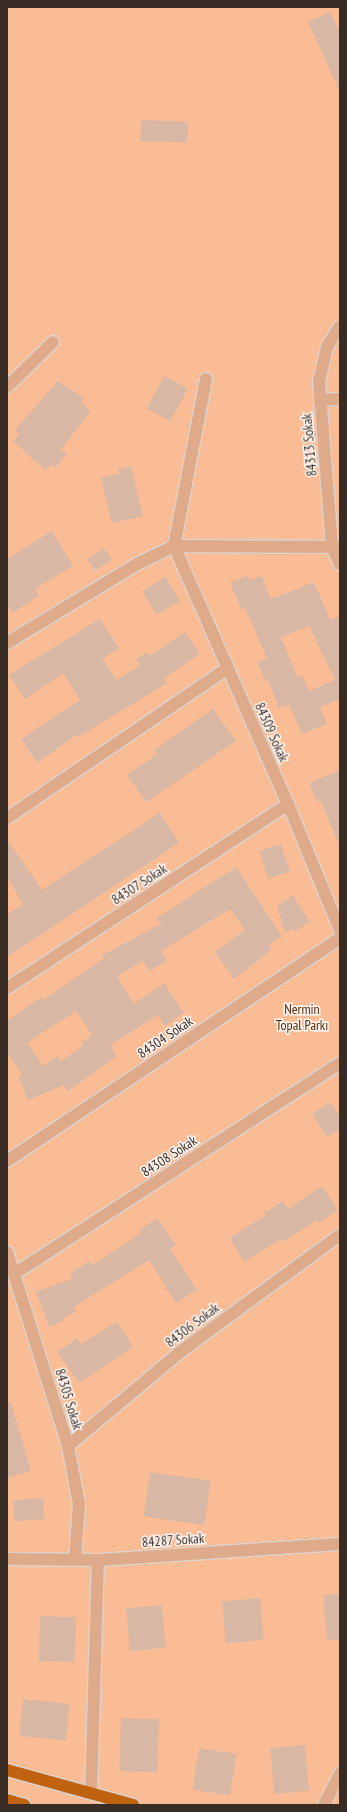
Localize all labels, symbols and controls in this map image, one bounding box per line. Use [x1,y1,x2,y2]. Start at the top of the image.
street label: 84313 Sokak [298,413,320,477]
street label: 84309 Sokak [252,700,292,764]
street label: 84307 Sokak [108,860,170,908]
park label: Nermin Topal Parkı [276,1001,328,1034]
street label: 84304 Sokak [134,1012,196,1062]
street label: 84308 Sokak [138,1132,200,1180]
street label: 84306 Sokak [162,1299,222,1351]
street label: 84305 Sokak [52,1366,86,1432]
street label: 84287 Sokak [141,1529,205,1551]

